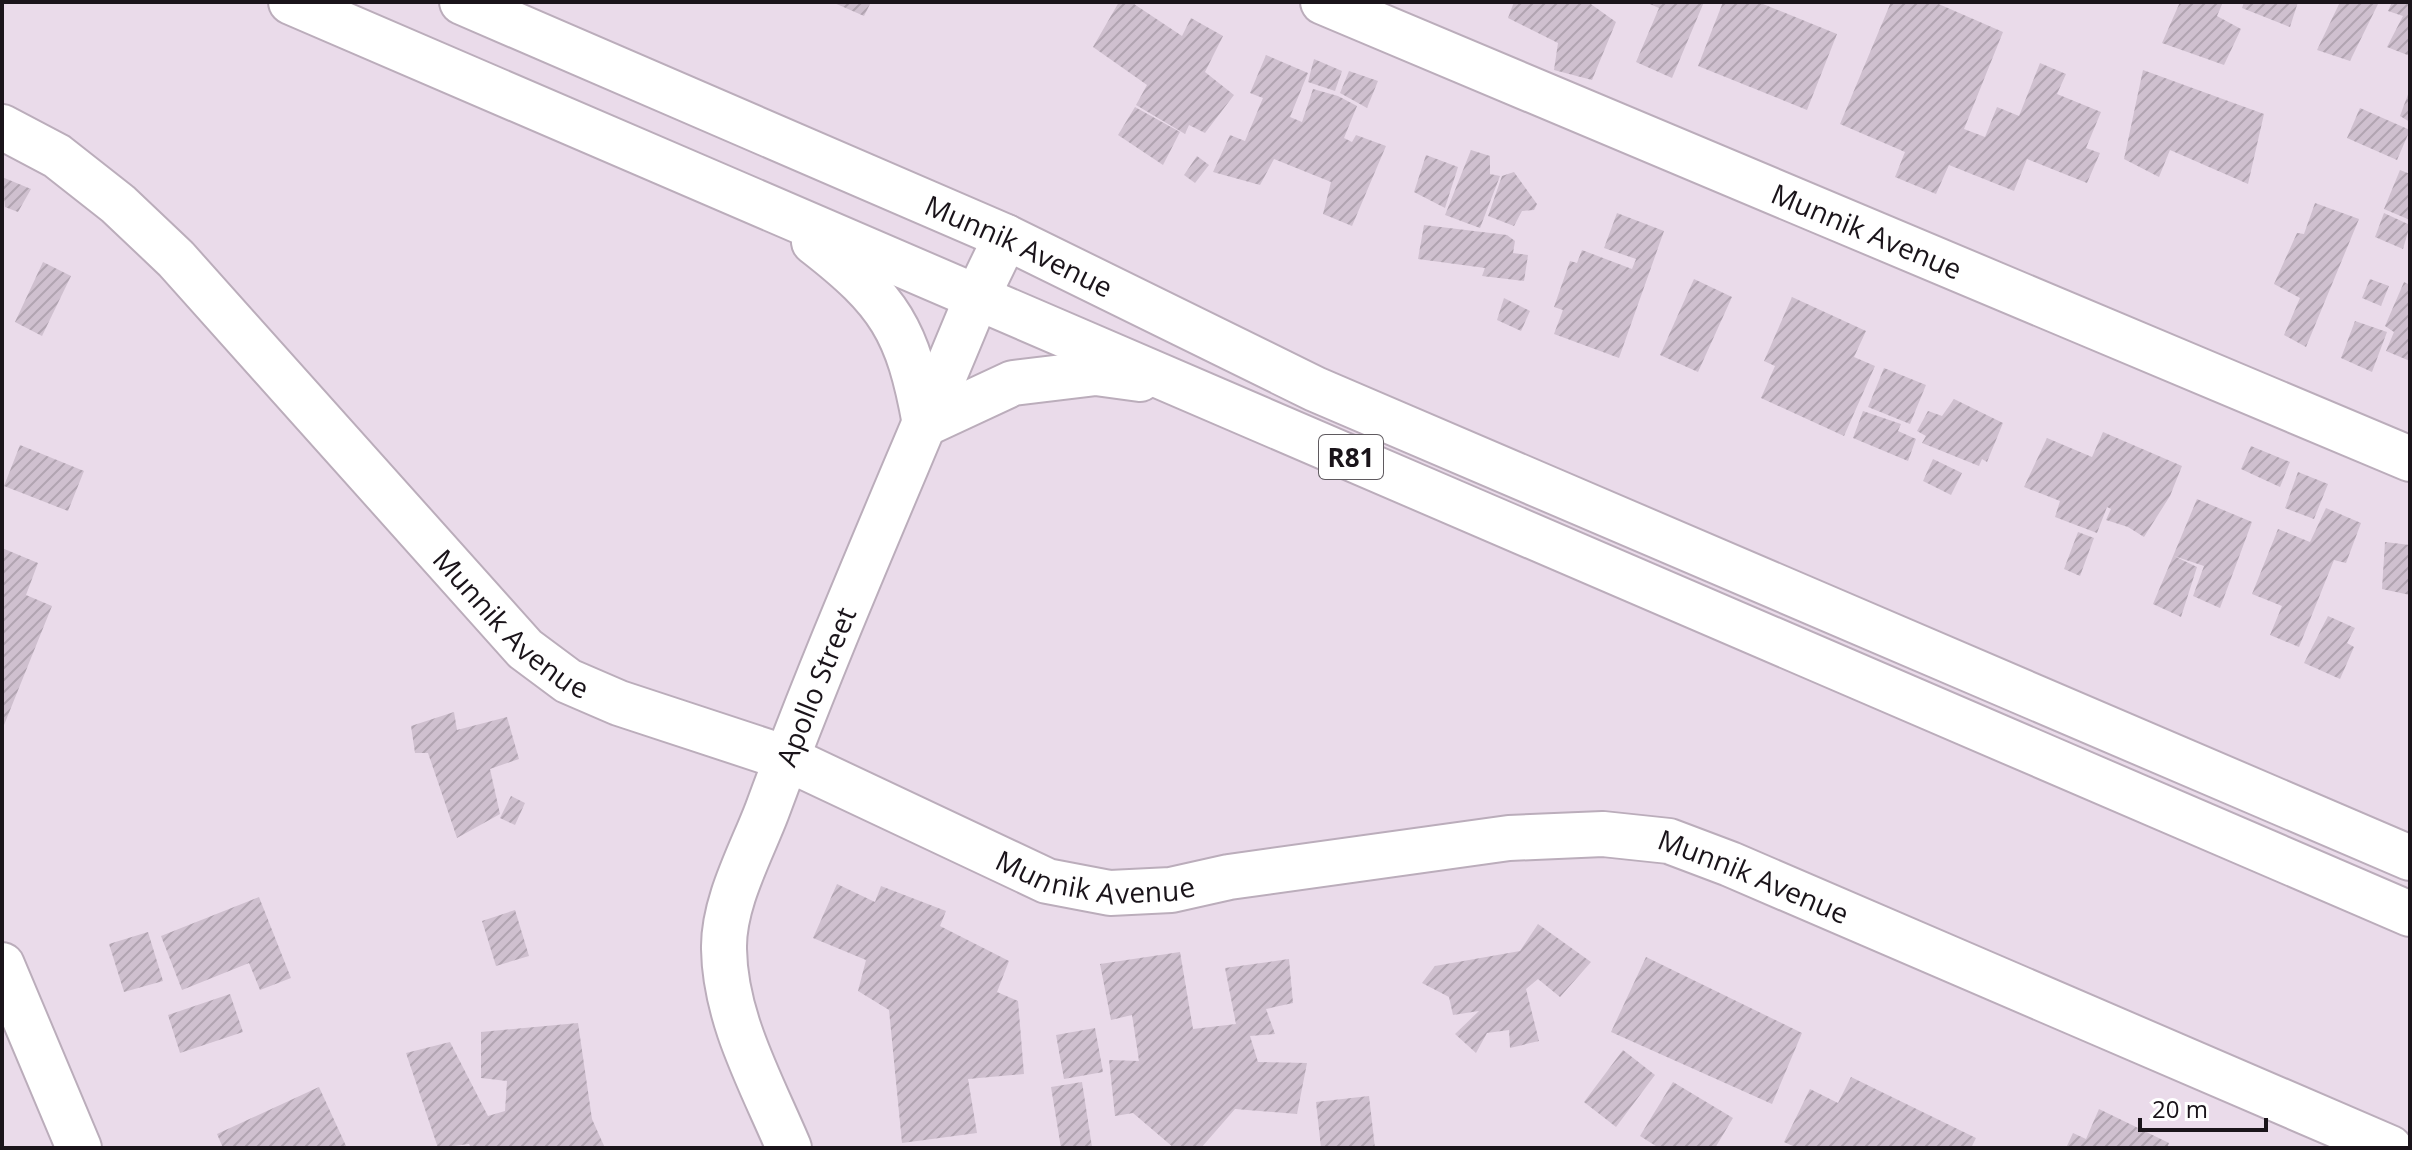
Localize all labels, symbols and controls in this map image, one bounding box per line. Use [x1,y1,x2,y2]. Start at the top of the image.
street label: Munnik Avenue [1766,174,1968,288]
street label: Munnik Avenue [919,185,1119,306]
road number: R81 [1319,435,1383,479]
street label: Munnik Avenue [425,540,595,707]
street label: Apollo Street [767,601,864,771]
street label: Munnik Avenue [1653,820,1855,932]
street label: Munnik Avenue [990,841,1198,913]
scale bar [2140,1082,2266,1132]
text: 20 m [2152,1092,2208,1125]

